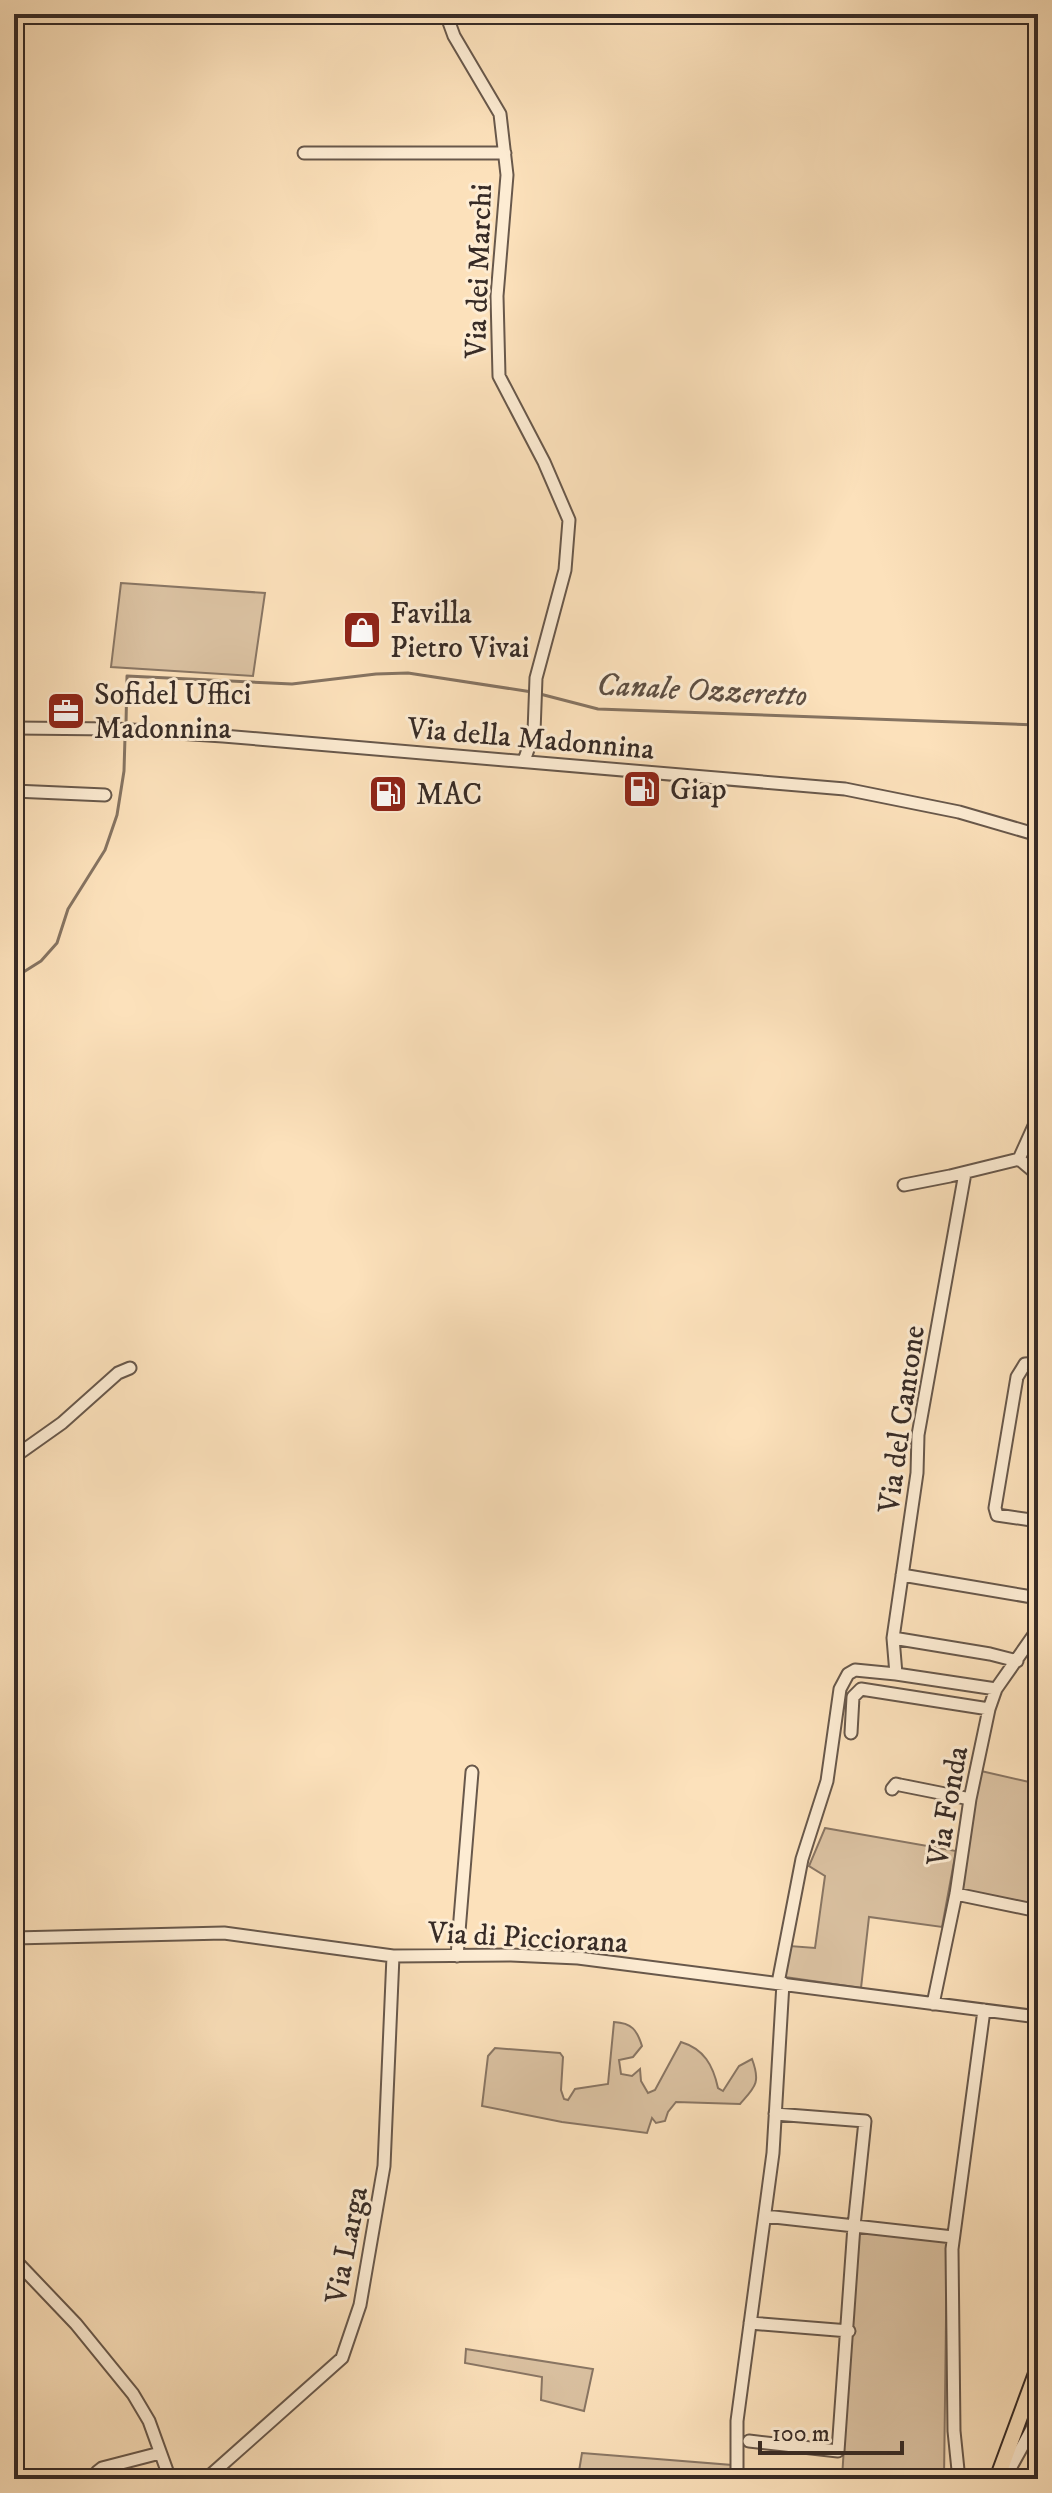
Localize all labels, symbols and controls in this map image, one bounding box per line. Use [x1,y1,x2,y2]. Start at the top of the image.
street label: Via dei Marchi [458,183,501,360]
place label: Favilla Pietro Vivai [390,596,530,667]
shop icon: Favilla Pietro Vivai [341,609,383,651]
water label: Canale Ozzeretto [595,665,808,716]
place label: Sofidel Uffici Madonnina [94,677,251,748]
office icon: Sofidel Uffici Madonnina [45,690,87,732]
street label: Via della Madonnina [405,710,656,769]
fuel station icon: Giap [621,768,663,810]
place label: Giap [670,772,727,809]
fuel station icon: MAC [367,773,409,815]
place label: MAC [416,777,482,814]
street label: Via del Cantone [871,1323,934,1516]
street label: Via Fonda [920,1743,977,1870]
street label: Via di Picciorana [426,1915,629,1962]
street label: Via Larga [318,2183,377,2308]
scale bar [760,2405,902,2455]
text: 100 m [772,2419,830,2449]

